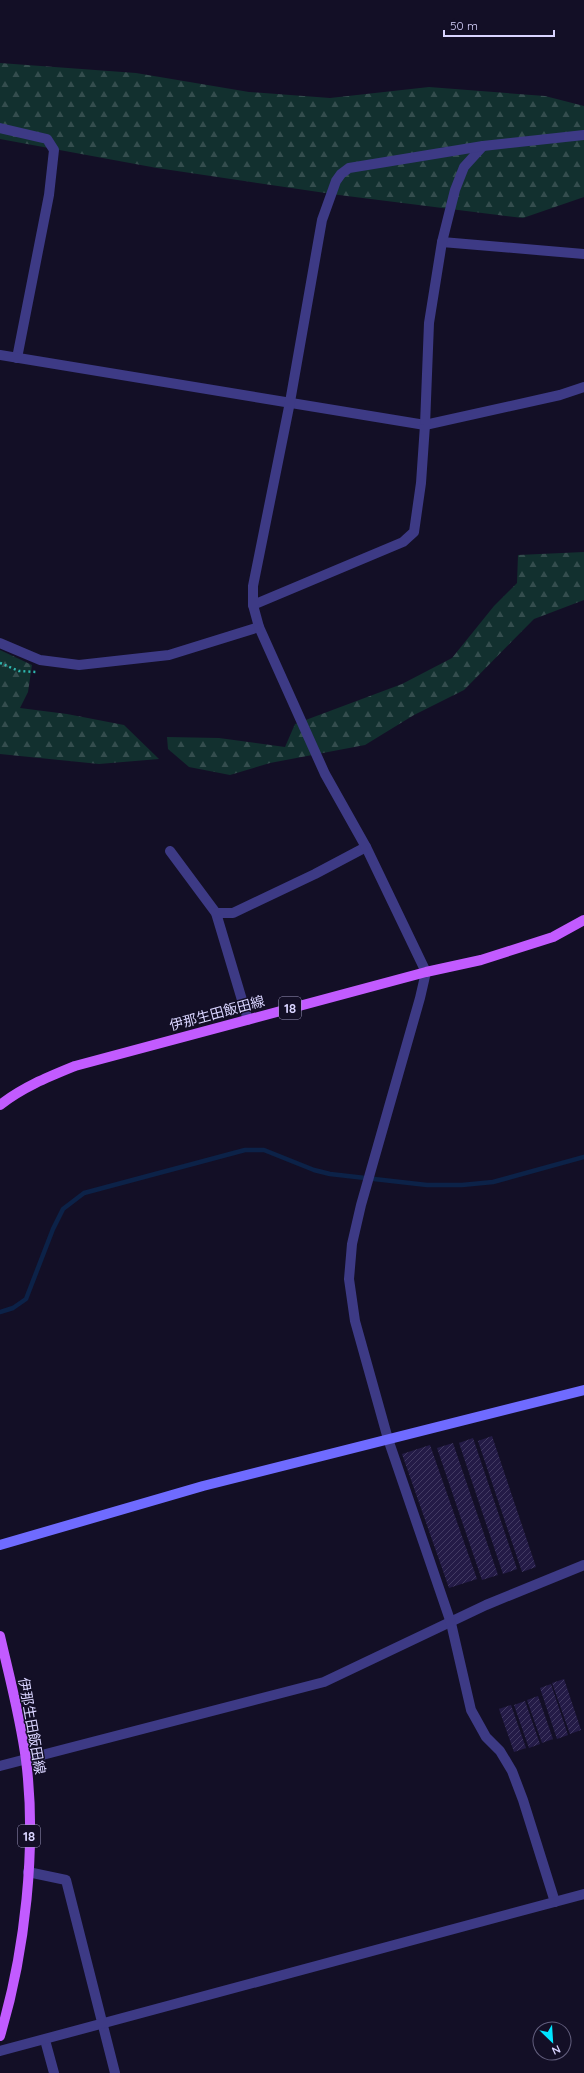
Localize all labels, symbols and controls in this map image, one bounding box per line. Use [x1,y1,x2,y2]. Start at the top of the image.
scale bar [444,12,554,38]
text: 50 m [450,18,478,33]
street label: 伊那生田飯田線 [167,992,267,1034]
road number: 18 [279,997,301,1019]
street label: 伊那生田飯田線 [15,1676,49,1776]
road number: 18 [18,1825,40,1847]
north arrow [532,2021,572,2061]
text: N [550,2042,563,2058]

